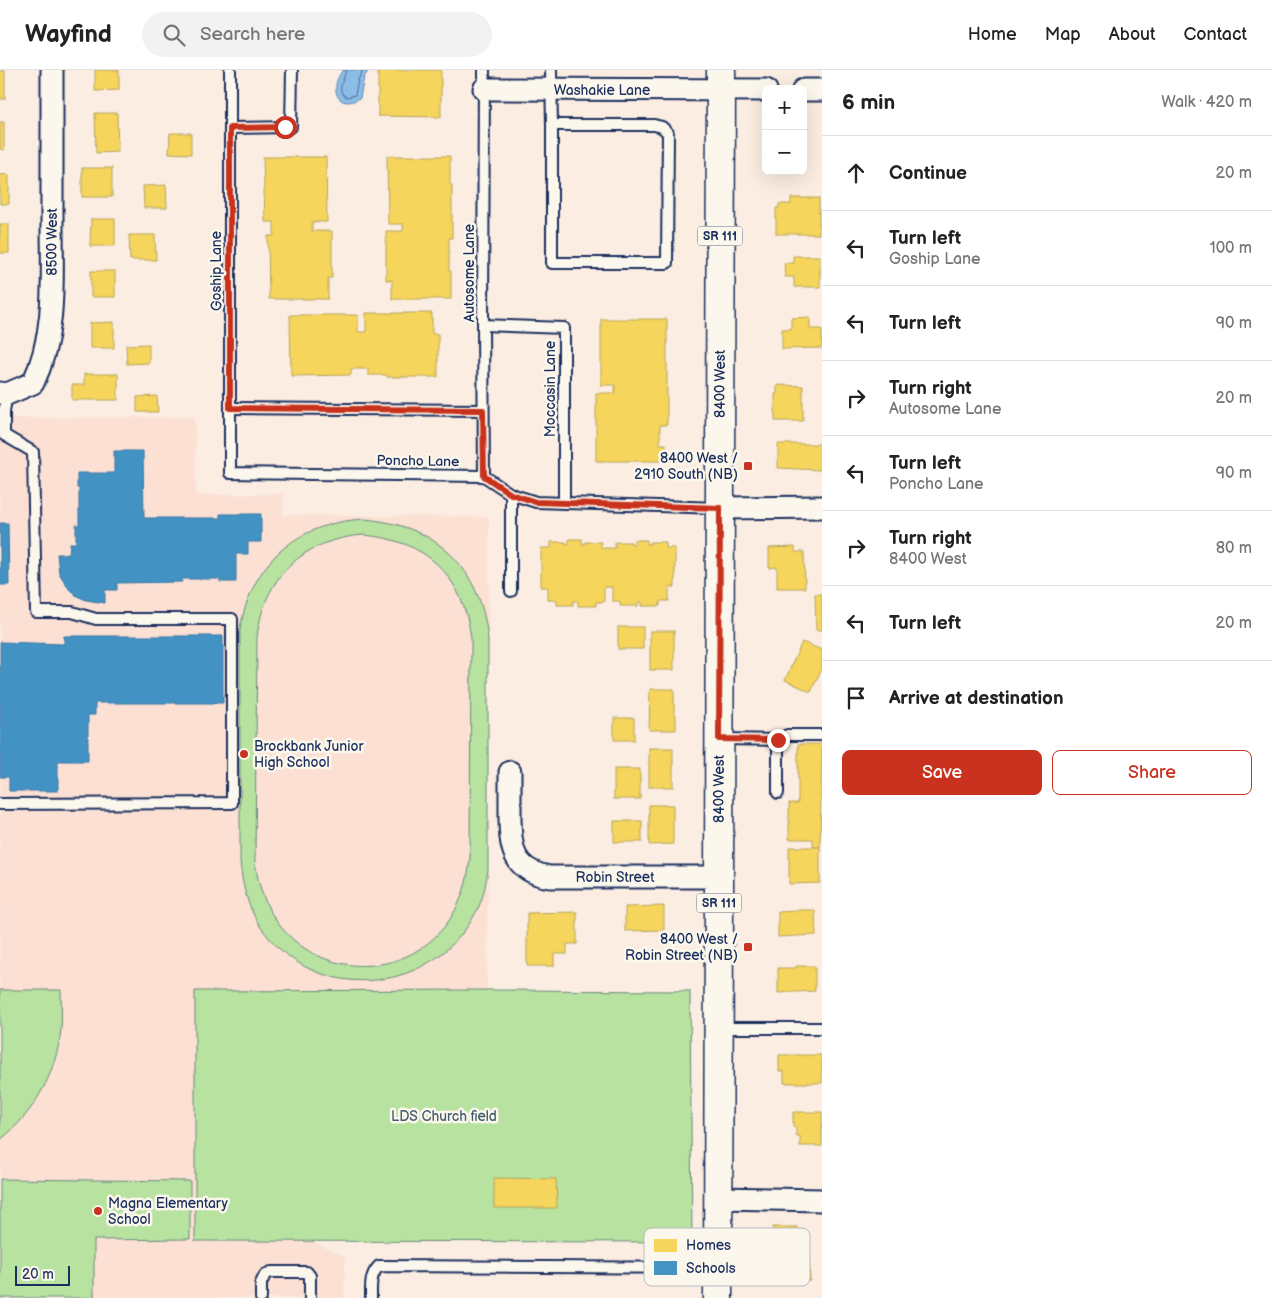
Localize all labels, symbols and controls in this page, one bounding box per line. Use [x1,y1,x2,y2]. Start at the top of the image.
search box [142,12,492,57]
text: Wayfind [25,20,112,49]
icon: search [160,21,188,49]
text: Search here [200,23,305,46]
text: Home [968,24,1017,45]
text: Map [1045,24,1081,45]
text: About [1109,24,1156,45]
text: Contact [1184,24,1247,45]
street label: Washakie Lane [554,82,650,99]
map controls [762,85,807,175]
button: + [762,85,807,130]
text: 6 min [842,90,895,115]
text: Walk · 420 m [1161,93,1252,112]
route start [274,116,297,139]
button: − [762,130,807,175]
icon: ahead [842,159,870,187]
text: Continue [889,162,967,185]
text: 20 m [1216,164,1252,183]
street label: 8500 West [44,208,61,276]
street label: Autosome Lane [461,224,478,322]
road number: SR 111 [698,227,742,246]
text: Turn left [889,227,961,250]
street label: Goship Lane [208,231,225,311]
icon: left [842,234,870,262]
text: 100 m [1209,239,1252,258]
text: Goship Lane [889,250,981,269]
icon: left [842,309,870,337]
text: Turn left [889,312,961,335]
text: 90 m [1216,314,1252,333]
street label: Moccasin Lane [542,341,559,437]
street label: 8400 West [712,349,729,418]
text: Turn right [889,377,972,400]
icon: right [842,384,870,412]
text: 20 m [1216,389,1252,408]
text: Autosome Lane [889,400,1001,419]
place label: 8400 West / 2910 South (NB) [634,450,738,483]
street label: Poncho Lane [376,452,460,470]
text: Turn left [889,452,961,475]
icon: left [842,459,870,487]
marker: 8400 West / 2910 South (NB) [742,460,754,472]
text: 90 m [1216,464,1252,483]
text: Poncho Lane [889,475,984,494]
text: Turn right [889,527,972,550]
icon: right [842,534,870,562]
text: 80 m [1216,539,1252,558]
text: 8400 West [889,550,967,569]
icon: left [842,609,870,637]
text: Turn left [889,612,961,635]
text: 20 m [1216,614,1252,633]
icon: arrive [842,684,870,712]
text: Arrive at destination [889,687,1064,710]
route end [767,729,790,752]
place label: Brockbank Junior High School [254,738,364,771]
marker: Brockbank Junior High School [238,748,250,760]
button: Save [842,750,1042,795]
button: Share [1052,750,1252,795]
street label: 8400 West [711,754,728,823]
street label: Robin Street [576,869,655,886]
road number: SR 111 [696,894,742,912]
place label: 8400 West / Robin Street (NB) [625,931,738,964]
marker: 8400 West / Robin Street (NB) [742,941,754,953]
park label: LDS Church field [391,1108,497,1125]
place label: Magna Elementary School [108,1195,229,1228]
marker: Magna Elementary School [92,1205,104,1217]
legend [644,1228,810,1286]
text: Homes [686,1237,731,1254]
text: Schools [686,1260,736,1277]
scale bar [15,1263,70,1286]
text: 20 m [22,1266,54,1283]

